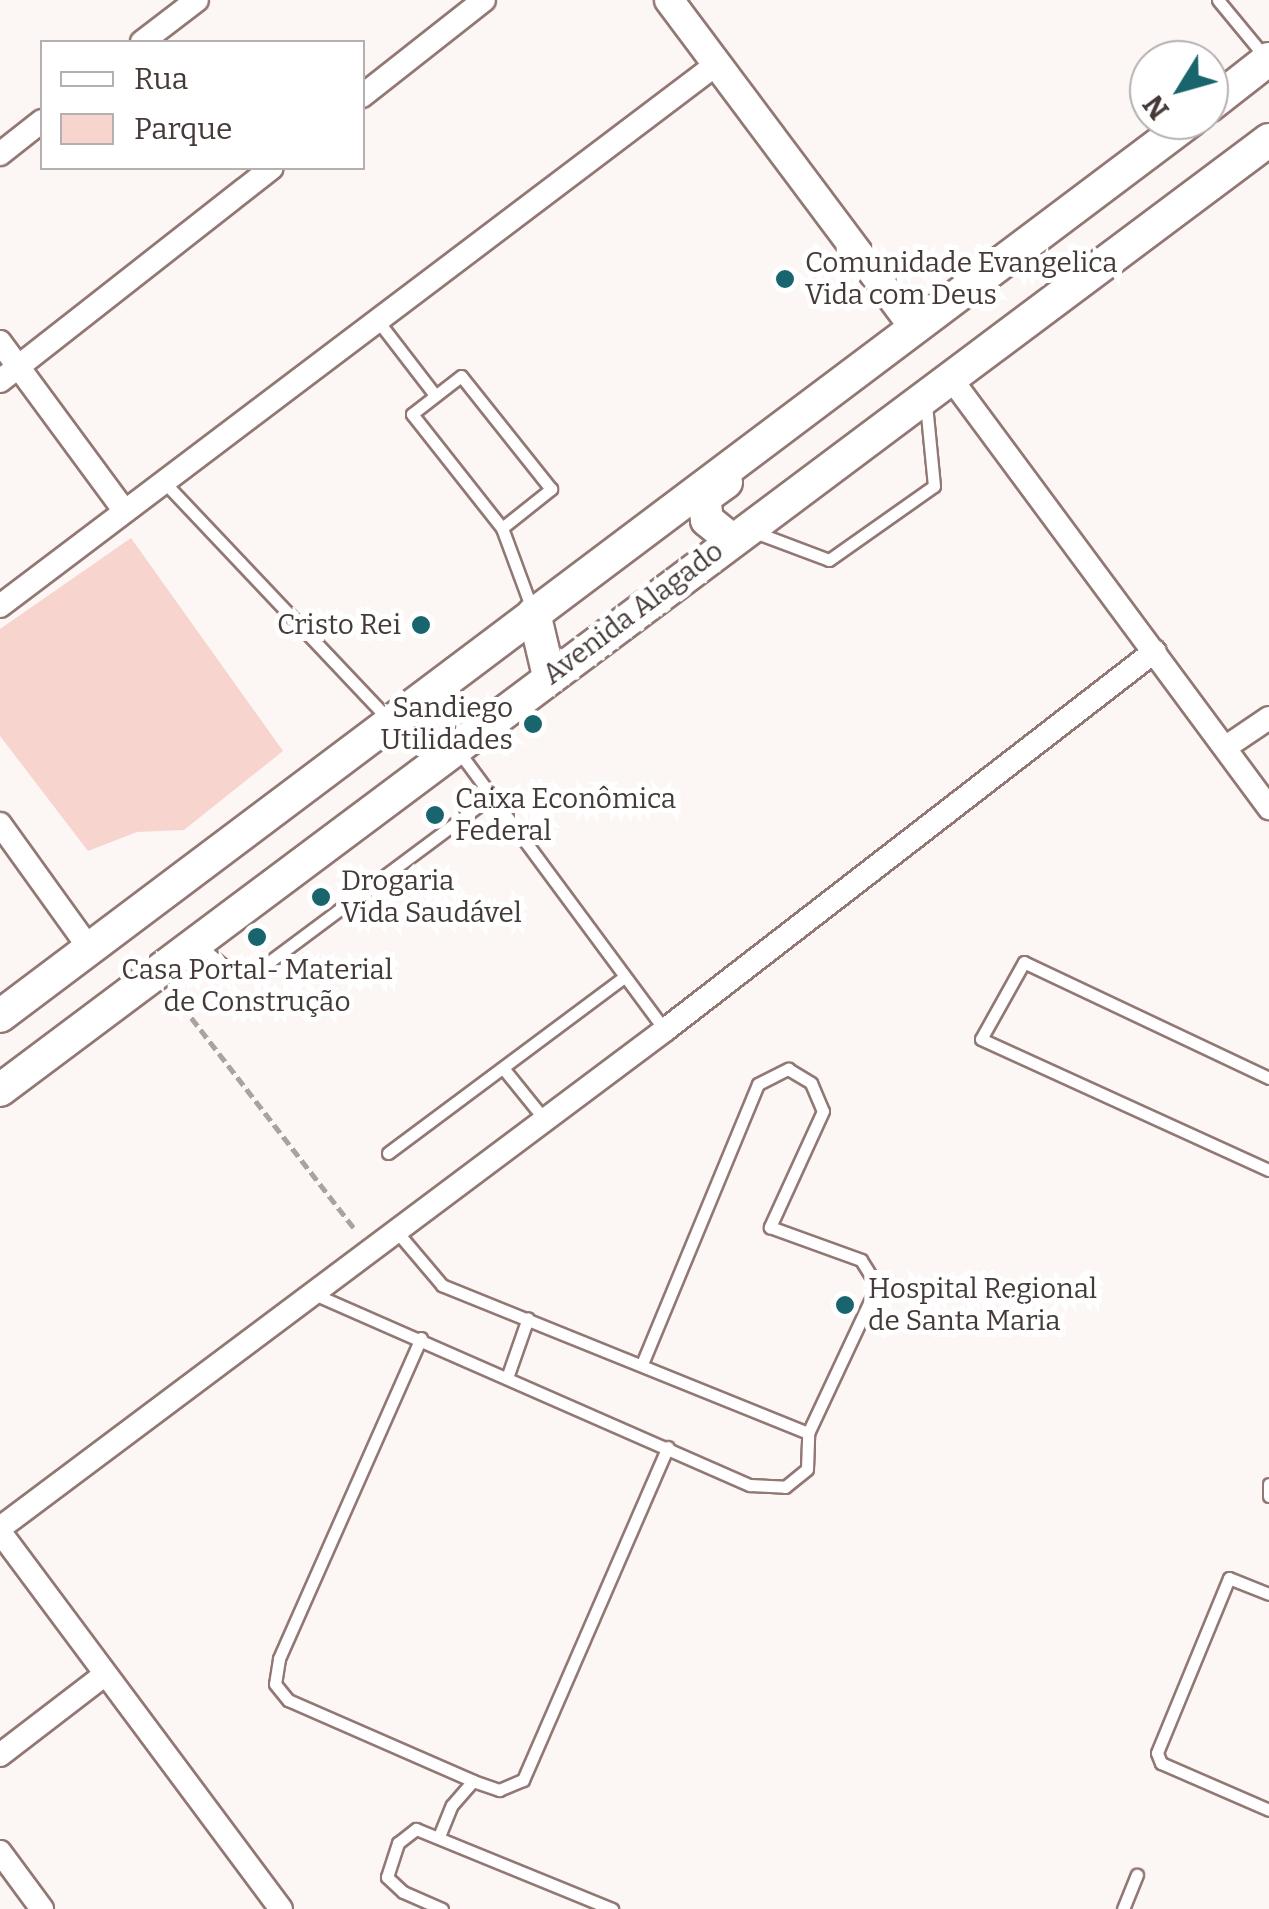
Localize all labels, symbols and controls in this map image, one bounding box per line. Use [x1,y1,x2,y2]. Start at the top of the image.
legend [40,40,365,170]
north arrow [1129,40,1229,140]
text: Rua [134,61,188,97]
text: N [1137,89,1176,126]
text: Parque [134,111,232,147]
place label: Comunidade Evangelica Vida com Deus [805,246,1118,312]
marker: Comunidade Evangelica Vida com Deus [774,268,796,290]
street label: Avenida Alagado [536,534,730,692]
place label: Cristo Rei [277,608,401,642]
marker: Cristo Rei [410,614,432,636]
place label: Sandiego Utilidades [381,691,513,757]
marker: Sandiego Utilidades [522,713,544,735]
place label: Caixa Econômica Federal [455,782,676,848]
marker: Caixa Econômica Federal [424,804,446,826]
place label: Drogaria Vida Saudável [341,864,522,930]
marker: Drogaria Vida Saudável [310,886,332,908]
marker: Casa Portal- Material de Construção [246,926,268,948]
place label: Casa Portal- Material de Construção [121,953,393,1019]
place label: Hospital Regional de Santa Maria [868,1272,1097,1338]
marker: Hospital Regional de Santa Maria [832,1292,858,1318]

